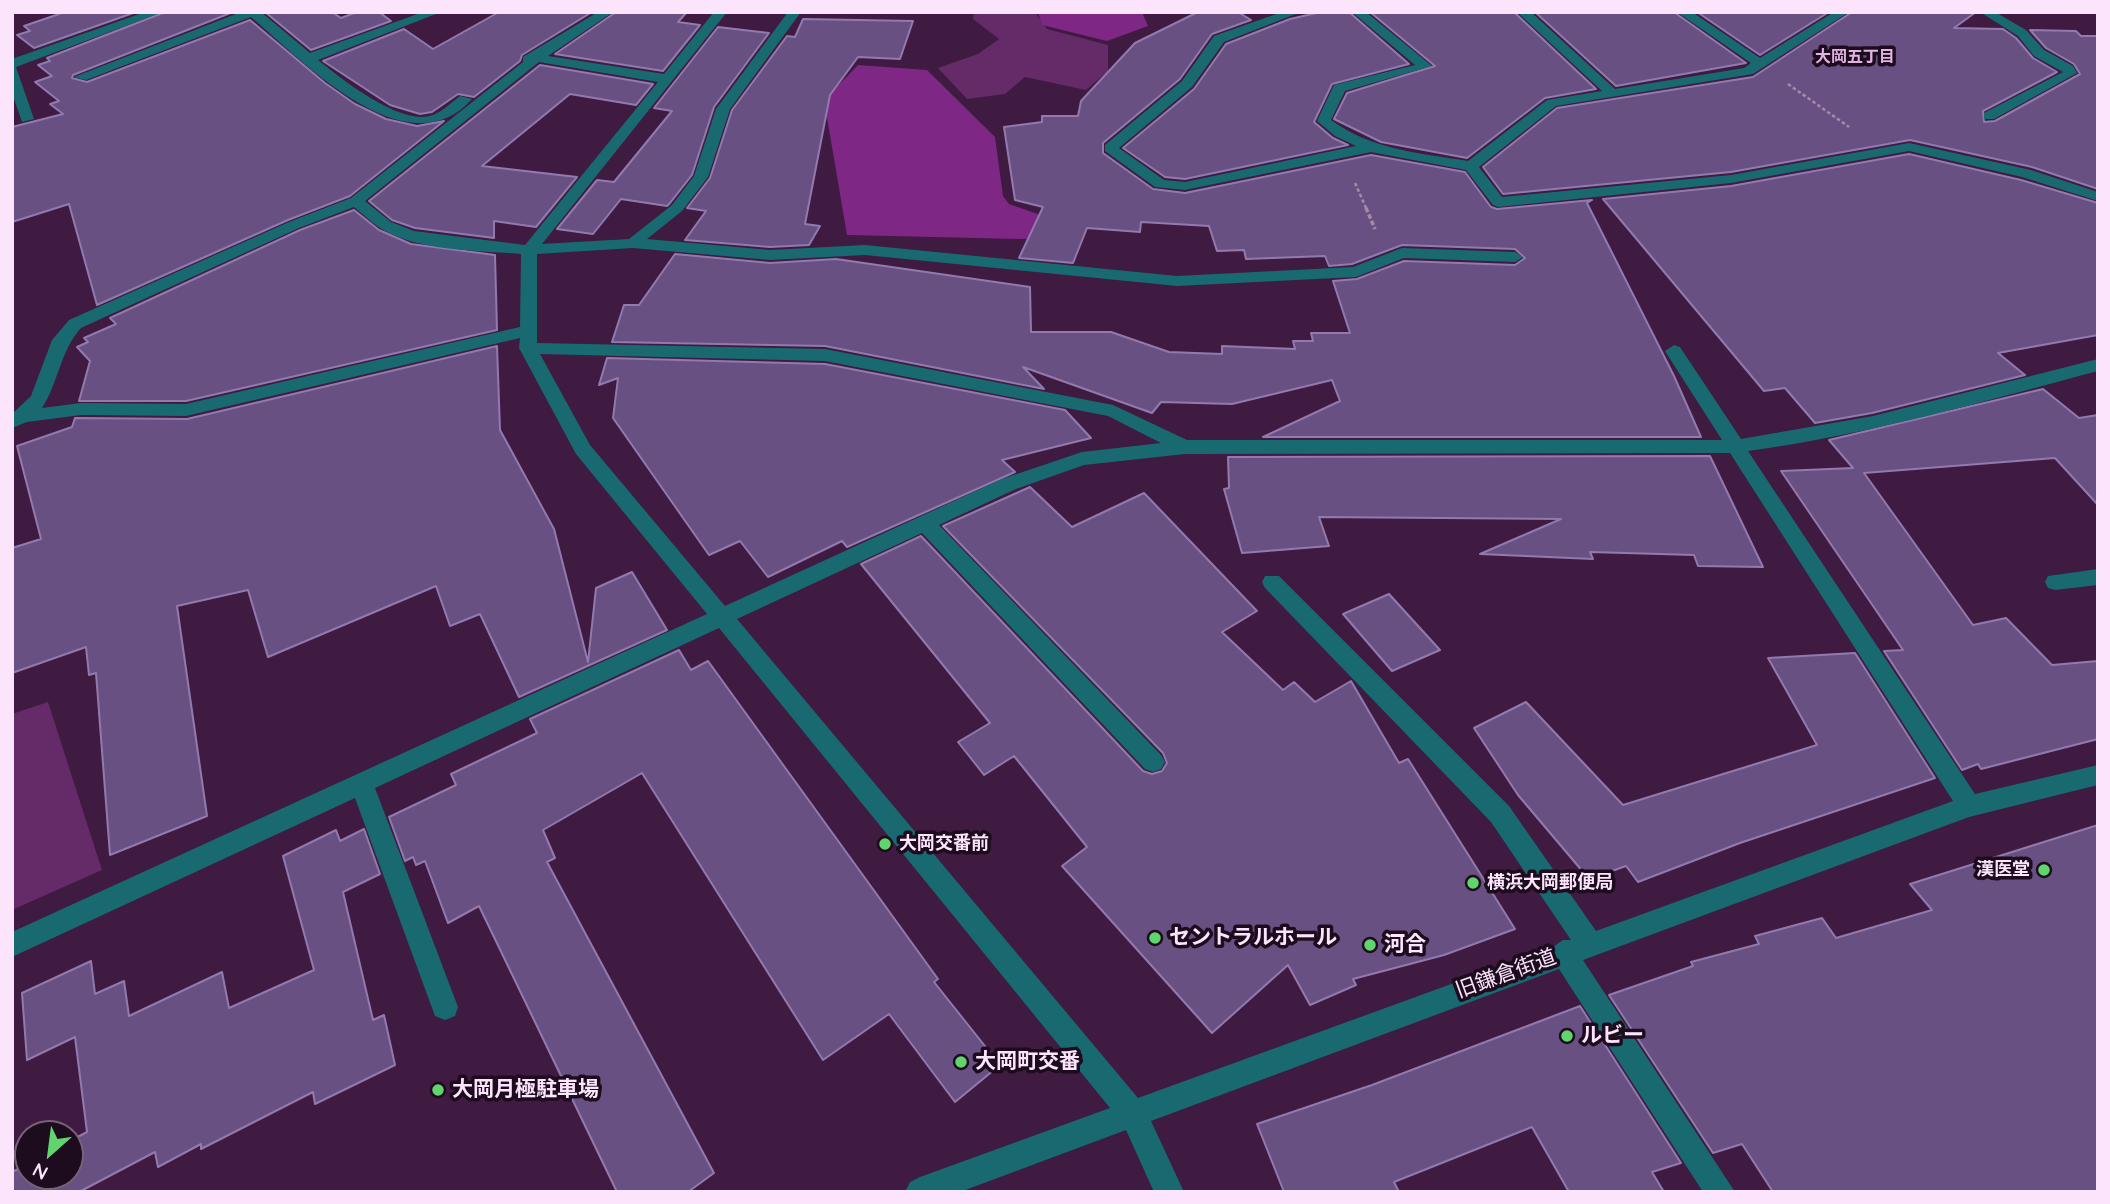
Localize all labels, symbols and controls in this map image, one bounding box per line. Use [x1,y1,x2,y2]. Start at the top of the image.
district label: 大岡五丁目 [1815,47,1895,67]
place label: 大岡交番前 [899,833,989,855]
marker: 大岡交番前 [877,836,893,852]
place label: 漢医堂 [1976,859,2030,881]
marker: 漢医堂 [2036,862,2052,878]
place label: 横浜大岡郵便局 [1487,872,1613,894]
marker: 横浜大岡郵便局 [1465,875,1481,891]
place label: セントラルホール [1169,925,1337,951]
marker: セントラルホール [1147,930,1163,946]
place label: 河合 [1384,932,1426,958]
marker: 河合 [1362,937,1378,953]
street label: 旧鎌倉街道 [1452,944,1560,1004]
place label: ルビー [1581,1023,1644,1049]
marker: ルビー [1559,1028,1575,1044]
place label: 大岡町交番 [975,1049,1080,1075]
marker: 大岡町交番 [953,1054,969,1070]
place label: 大岡月極駐車場 [452,1077,599,1103]
marker: 大岡月極駐車場 [430,1082,446,1098]
north arrow [14,1120,84,1190]
text: N [28,1158,52,1186]

